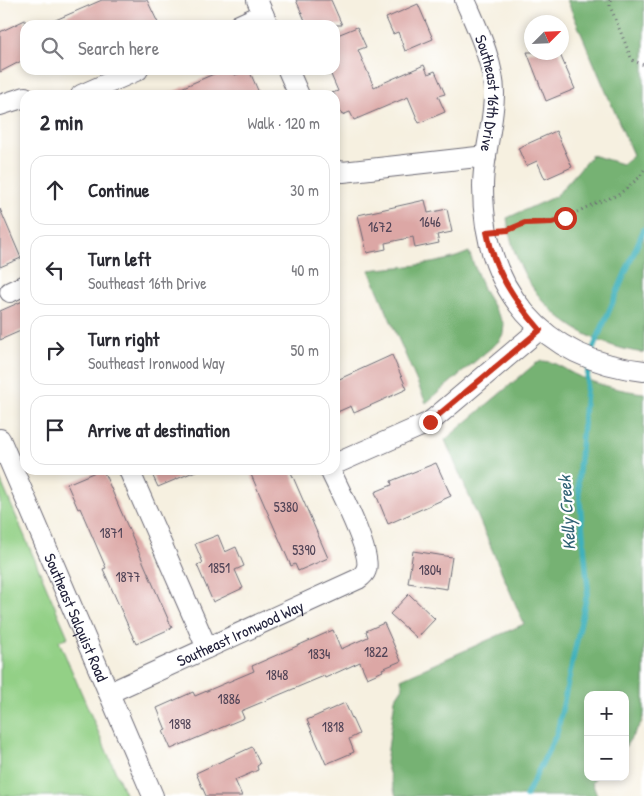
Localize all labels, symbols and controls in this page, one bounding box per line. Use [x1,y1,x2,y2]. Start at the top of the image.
north arrow [524,15,569,60]
search box [20,20,340,75]
street label: Southeast 16th Drive [470,32,505,154]
icon: search [38,34,66,62]
text: Search here [78,35,159,61]
text: 2 min [40,108,83,137]
text: Walk · 120 m [247,112,320,134]
icon: ahead [41,176,69,204]
text: Continue [88,177,149,203]
text: 30 m [290,179,319,201]
route start [554,207,577,230]
house number: 1646 [419,212,441,231]
house number: 1672 [368,217,393,236]
text: Turn left [88,246,151,272]
icon: left [41,256,69,284]
text: 40 m [291,259,319,281]
text: Southeast 16th Drive [88,272,207,294]
text: Turn right [88,326,159,352]
icon: right [41,336,69,364]
text: 50 m [291,339,319,361]
text: Southeast Ironwood Way [88,352,225,374]
route end [419,411,442,434]
icon: arrive [41,416,69,444]
text: Arrive at destination [88,417,230,443]
water label: Kelly Creek [551,473,582,551]
house number: 5380 [274,497,298,516]
house number: 1871 [99,523,123,542]
house number: 5390 [292,540,316,559]
street label: Southeast Salquist Road [39,550,114,685]
house number: 1851 [208,558,230,577]
house number: 1804 [419,560,441,579]
house number: 1877 [115,567,141,586]
street label: Southeast Ironwood Way [173,594,307,672]
house number: 1822 [364,642,389,661]
house number: 1834 [308,644,330,663]
house number: 1848 [266,665,288,684]
house number: 1886 [218,689,241,708]
map controls [584,691,629,781]
button: + [584,691,629,736]
house number: 1898 [169,714,191,733]
house number: 1818 [322,717,344,736]
button: − [584,736,629,781]

